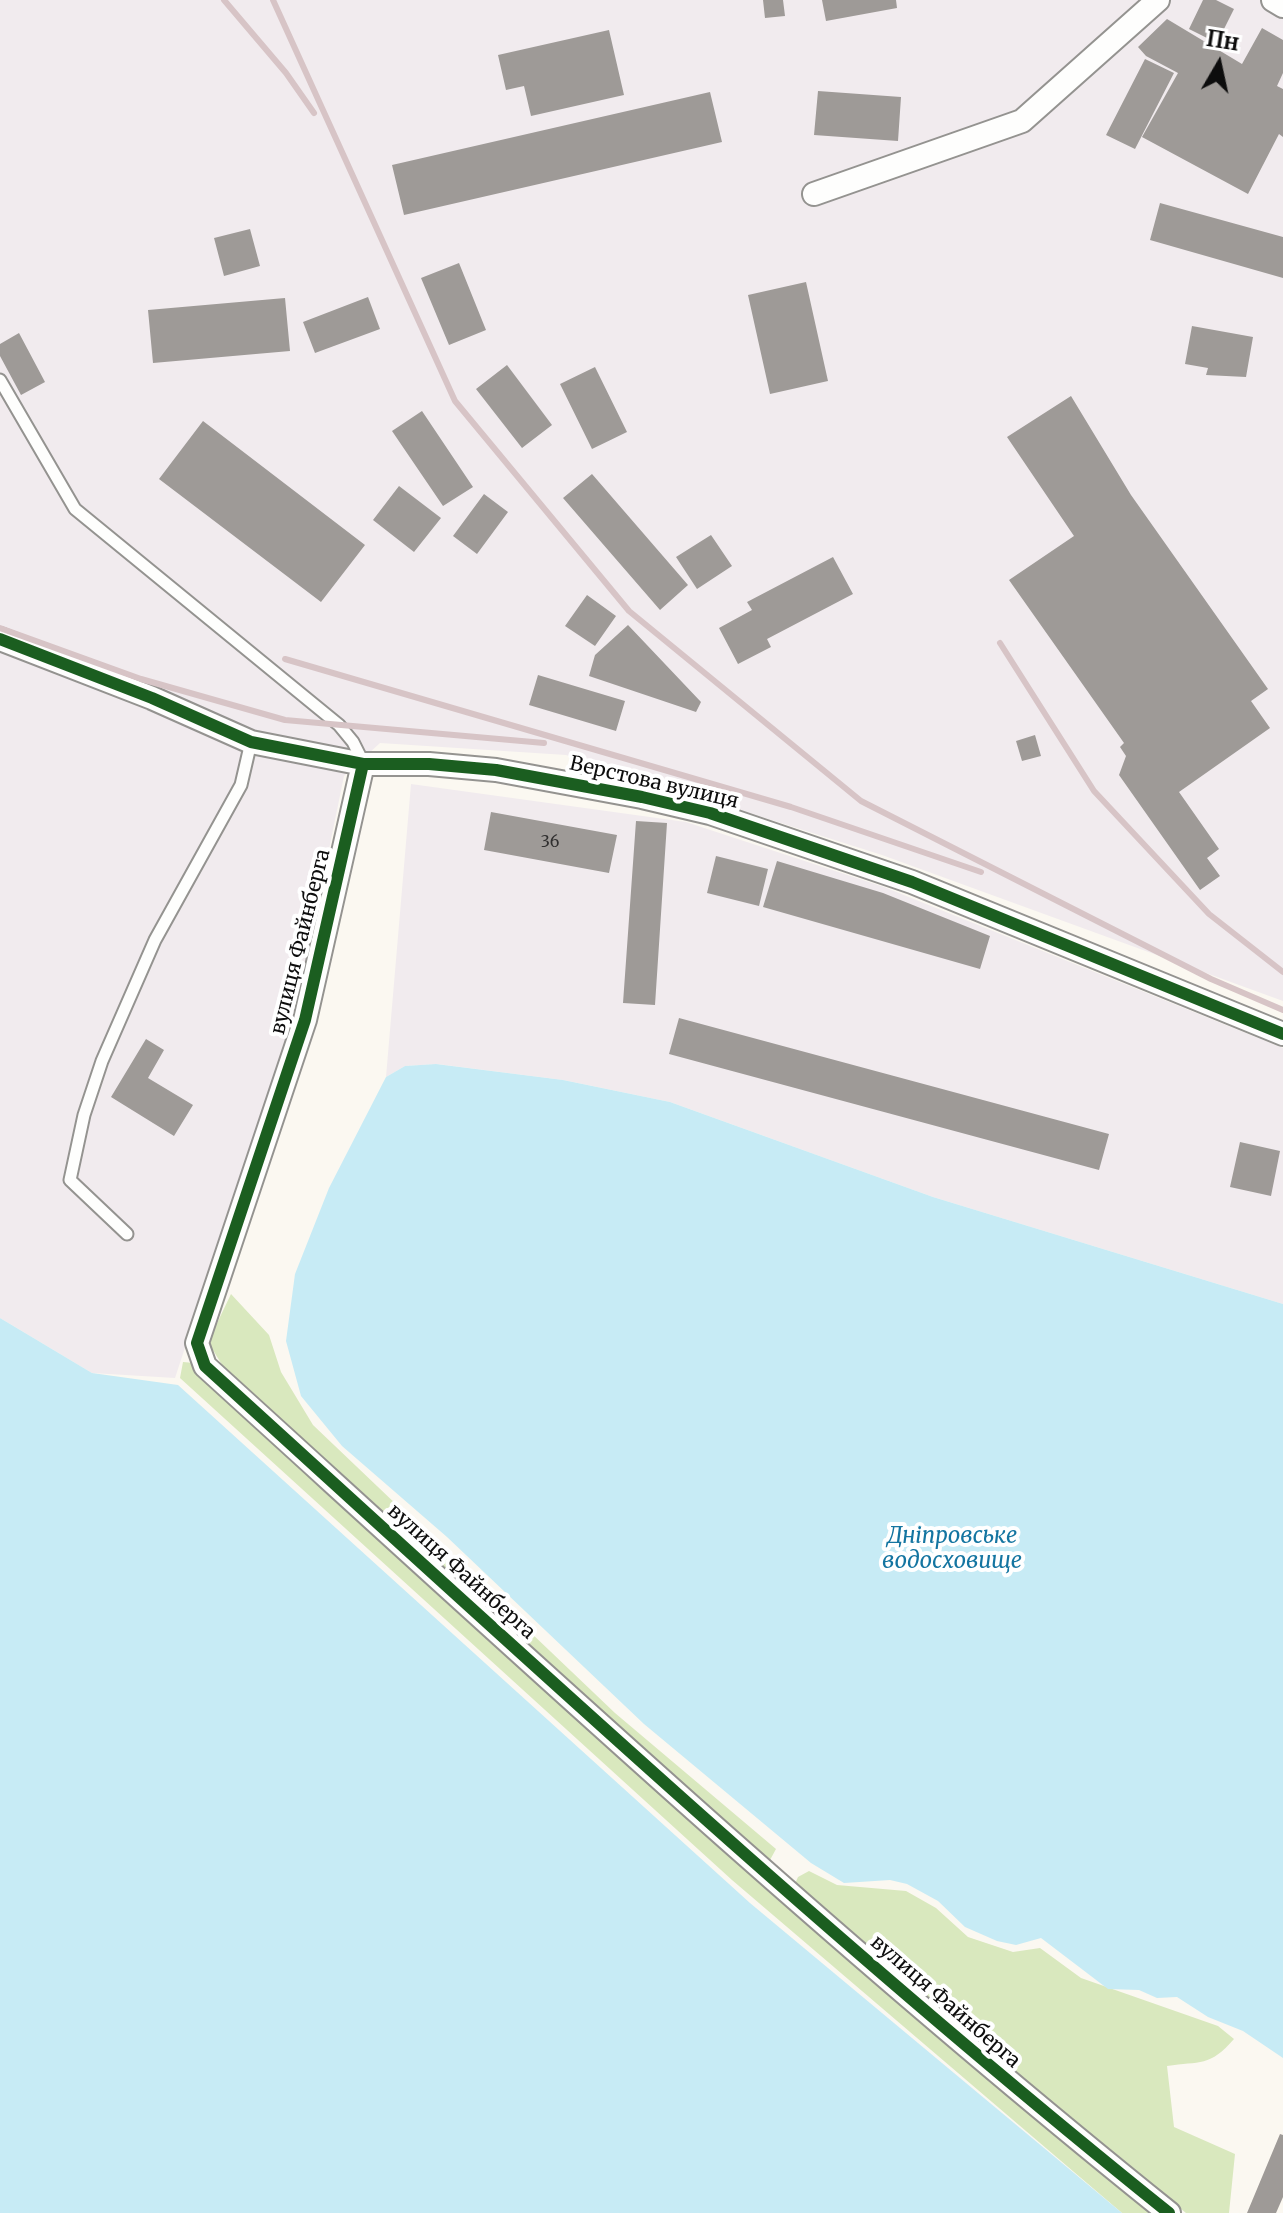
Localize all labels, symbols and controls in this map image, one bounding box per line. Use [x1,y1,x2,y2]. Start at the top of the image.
north arrow [1179,24,1259,104]
text: Пн [1204,24,1241,57]
street label: Верстова вулиця [567,752,741,814]
house number: 36 [541,832,559,852]
street label: вулиця Файнберга [266,847,336,1037]
street label: вулиця Файнберга [382,1499,540,1645]
water label: Дніпровське водосховище [882,1524,1022,1576]
street label: вулиця Файнберга [865,1931,1025,2073]

